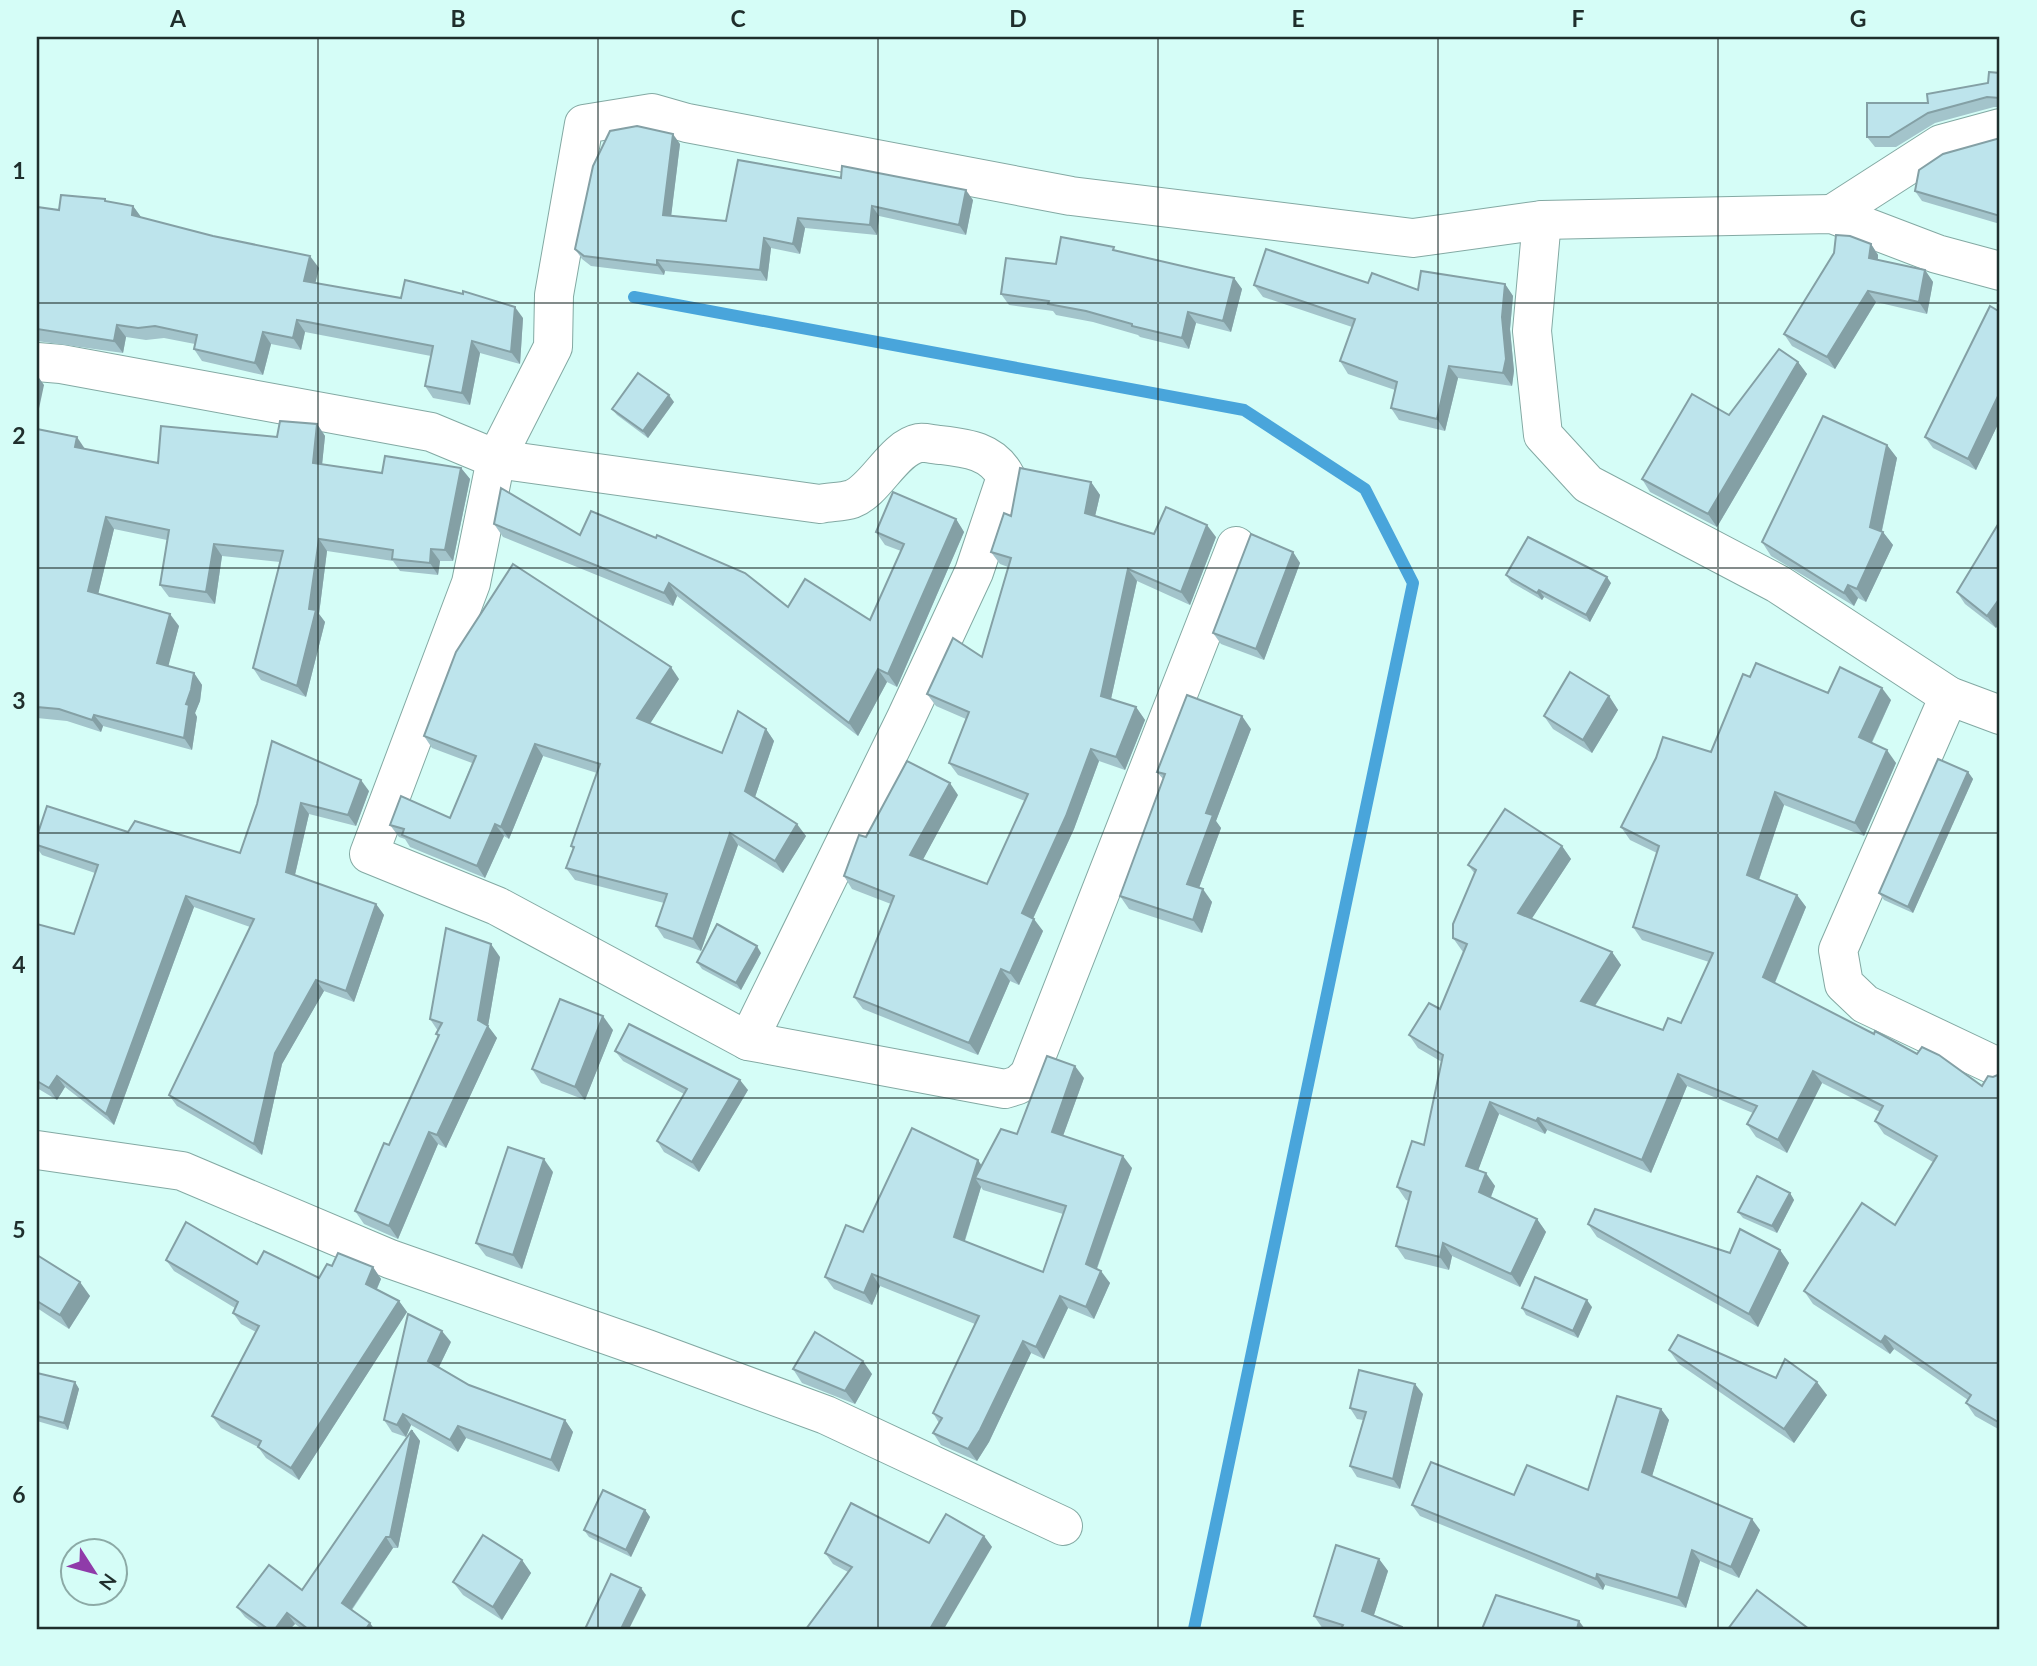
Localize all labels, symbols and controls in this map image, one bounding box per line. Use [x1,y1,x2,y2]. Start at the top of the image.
text: A [169,4,187,32]
text: B [450,4,466,32]
text: C [730,4,746,32]
text: D [1009,4,1027,32]
text: E [1291,4,1305,32]
text: F [1571,4,1585,32]
text: G [1850,4,1866,32]
text: 1 [12,156,26,184]
text: 2 [12,421,26,449]
text: 3 [12,686,26,714]
text: 4 [12,950,26,978]
text: 5 [12,1215,26,1243]
text: 6 [12,1480,26,1508]
north arrow [60,1536,130,1606]
text: N [95,1570,122,1595]

